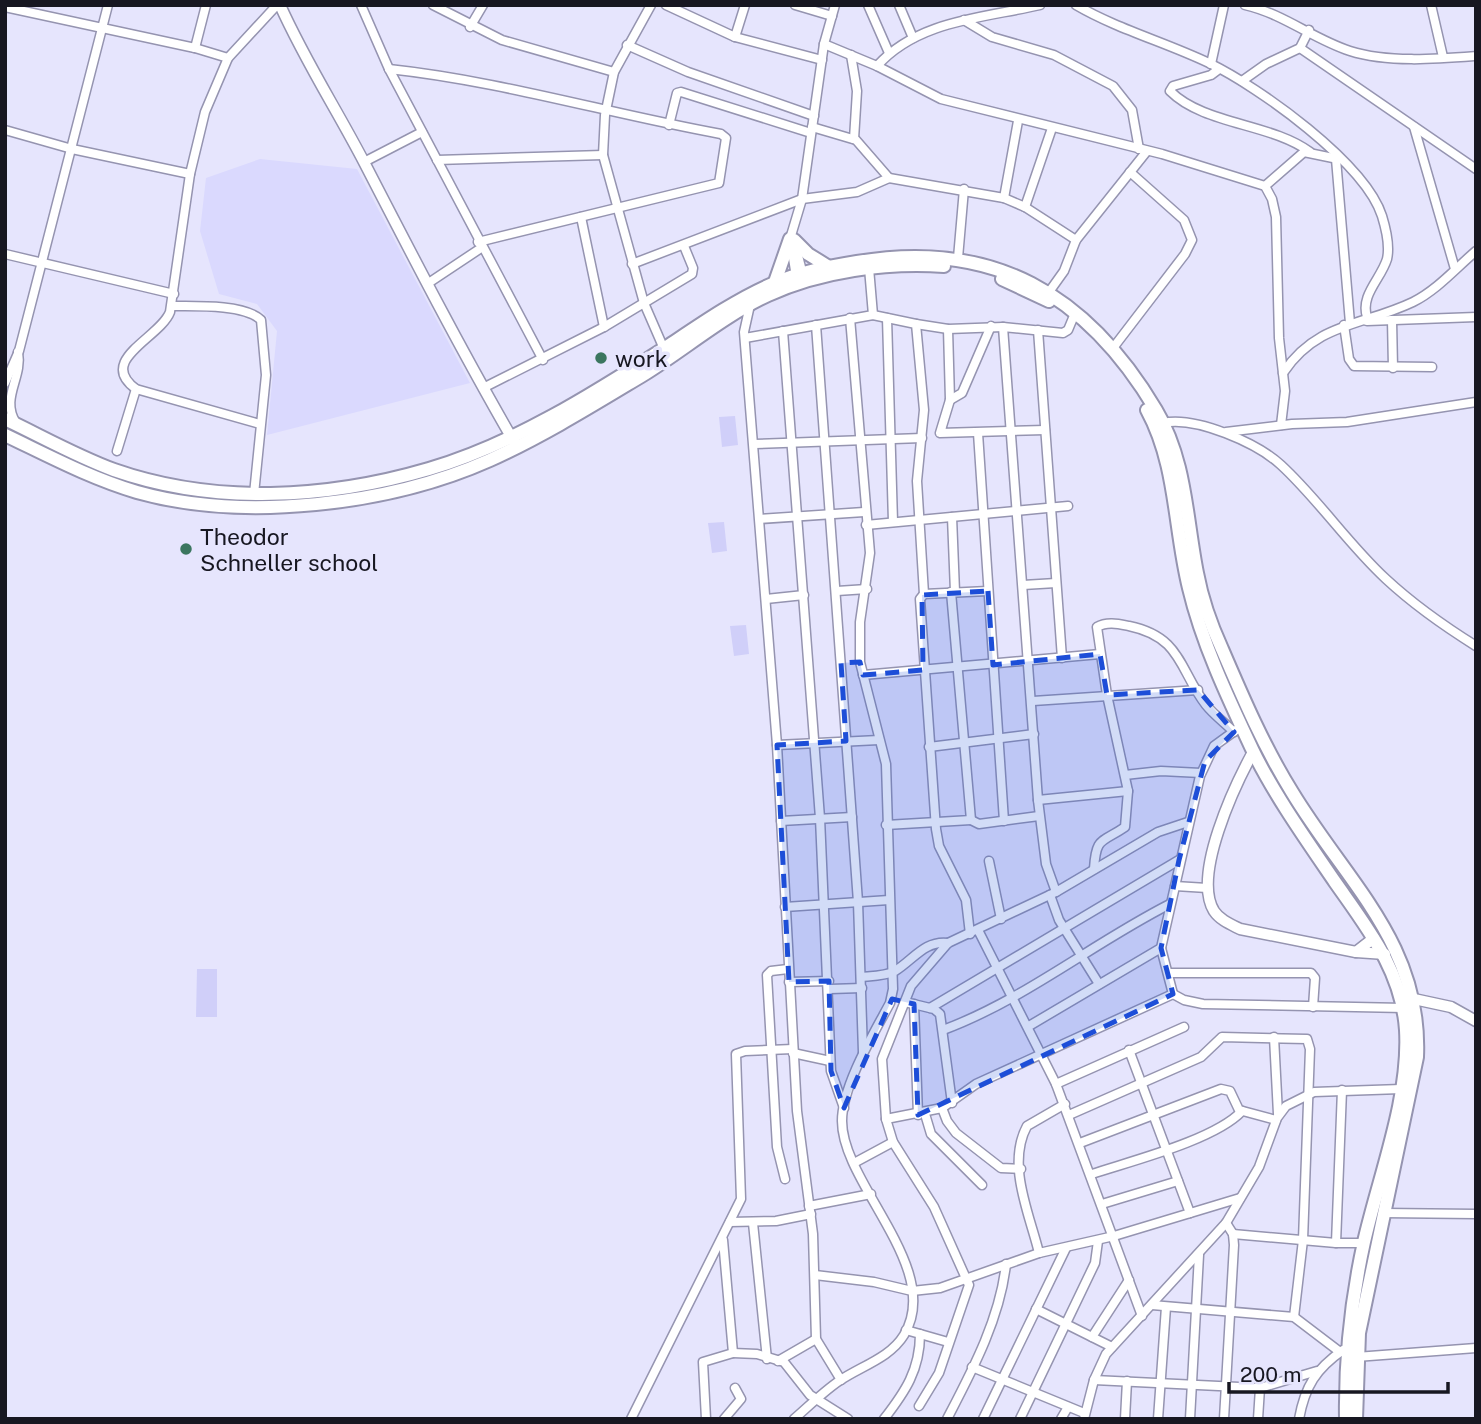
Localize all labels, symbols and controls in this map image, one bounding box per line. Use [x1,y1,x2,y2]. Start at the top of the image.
place label: work [615,345,668,372]
marker: work [593,350,609,366]
place label: Theodor Schneller school [200,523,378,576]
marker: Theodor Schneller school [178,541,194,557]
scale bar [1229,1350,1448,1394]
text: 200 m [1240,1362,1301,1387]

